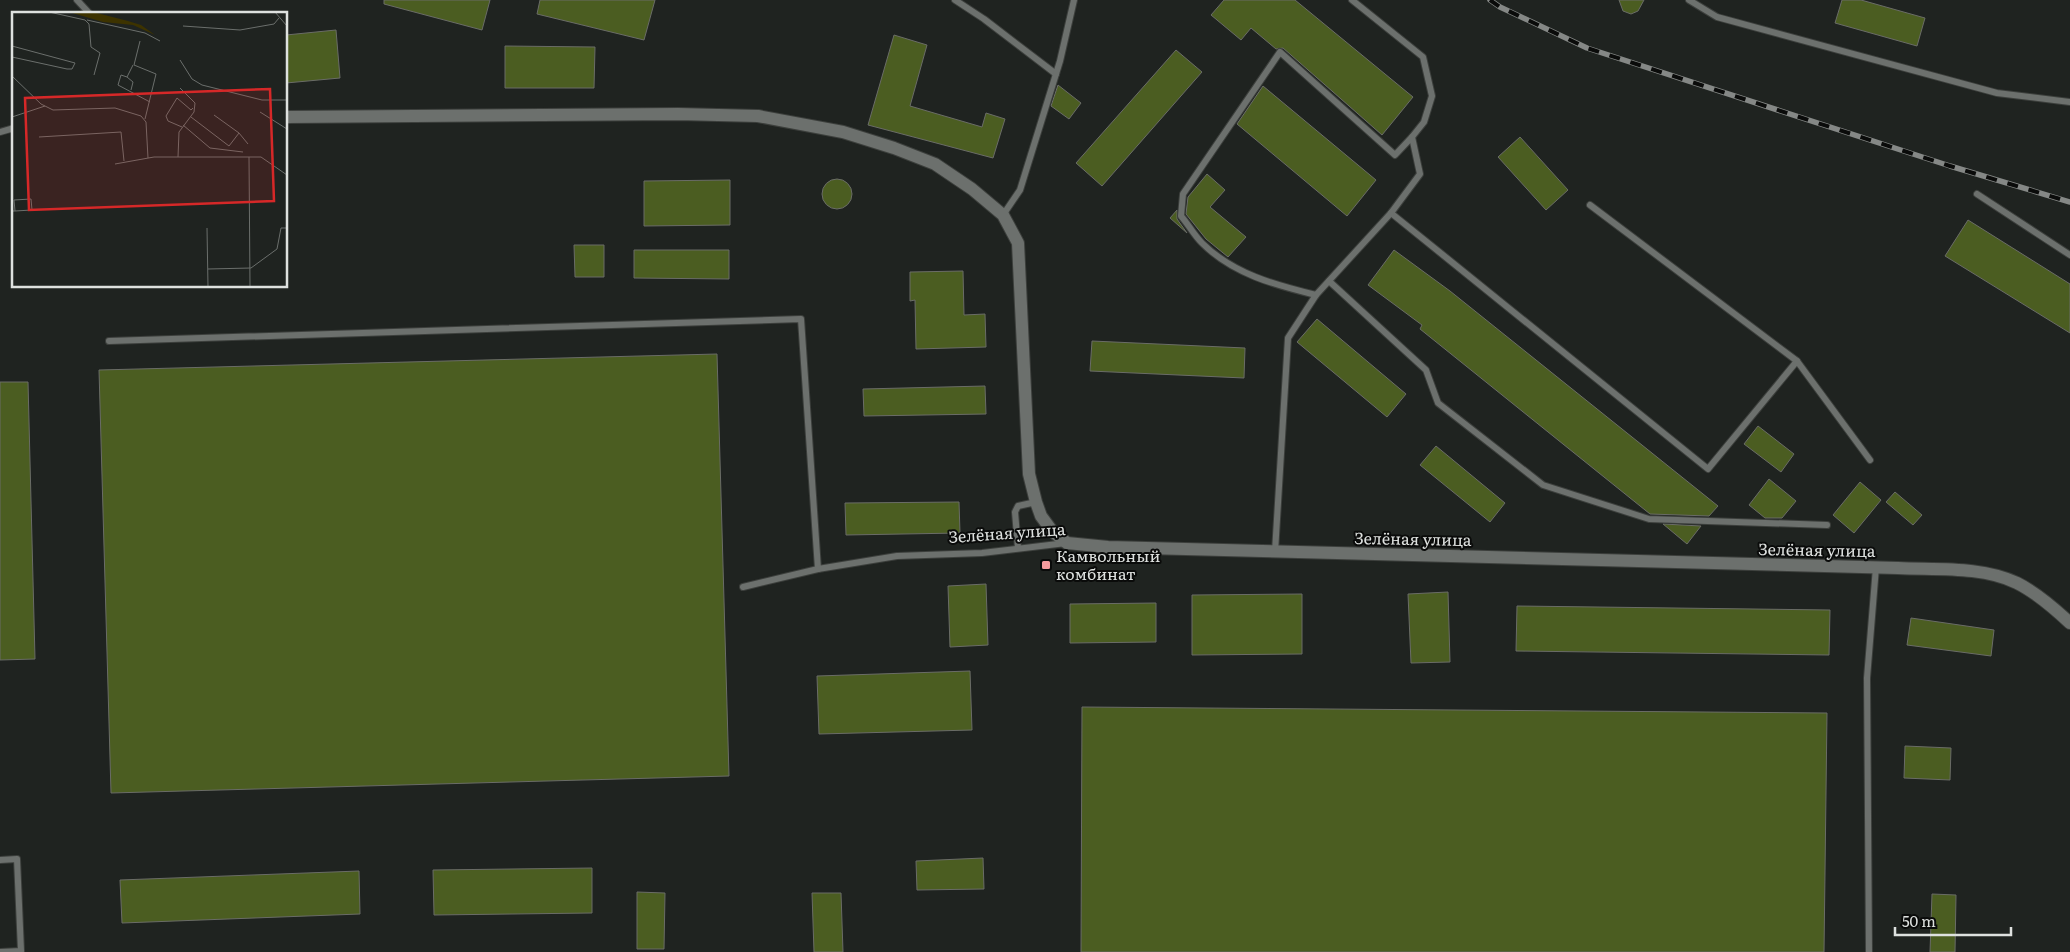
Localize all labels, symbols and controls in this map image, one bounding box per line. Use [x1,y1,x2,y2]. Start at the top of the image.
inset map [12,12,288,288]
street label: Зелёная улица [948,516,1067,548]
street label: Зелёная улица [1354,525,1472,551]
street label: Зелёная улица [1758,536,1876,562]
place label: Камвольный комбинат [1056,543,1160,585]
marker: Камвольный комбинат [1040,559,1052,571]
scale bar [1895,904,2011,936]
text: 50 m [1902,909,1936,932]

